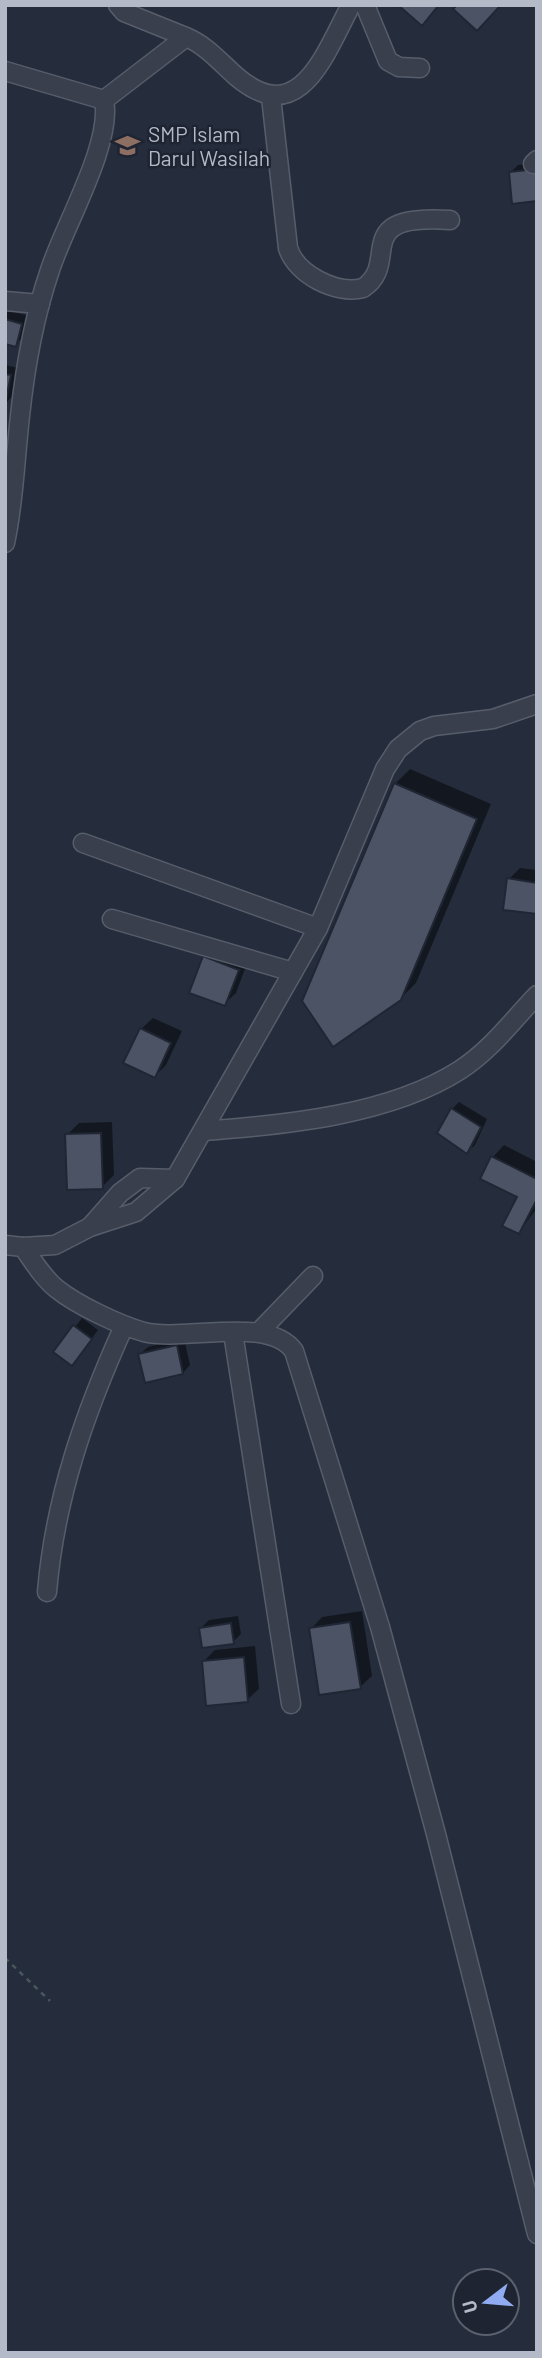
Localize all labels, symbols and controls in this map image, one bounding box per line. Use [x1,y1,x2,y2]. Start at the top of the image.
place label: SMP Islam Darul Wasilah [148,121,270,170]
school or university icon: SMP Islam Darul Wasilah [114,131,142,159]
north arrow [451,2267,521,2337]
text: U [456,2298,482,2316]

